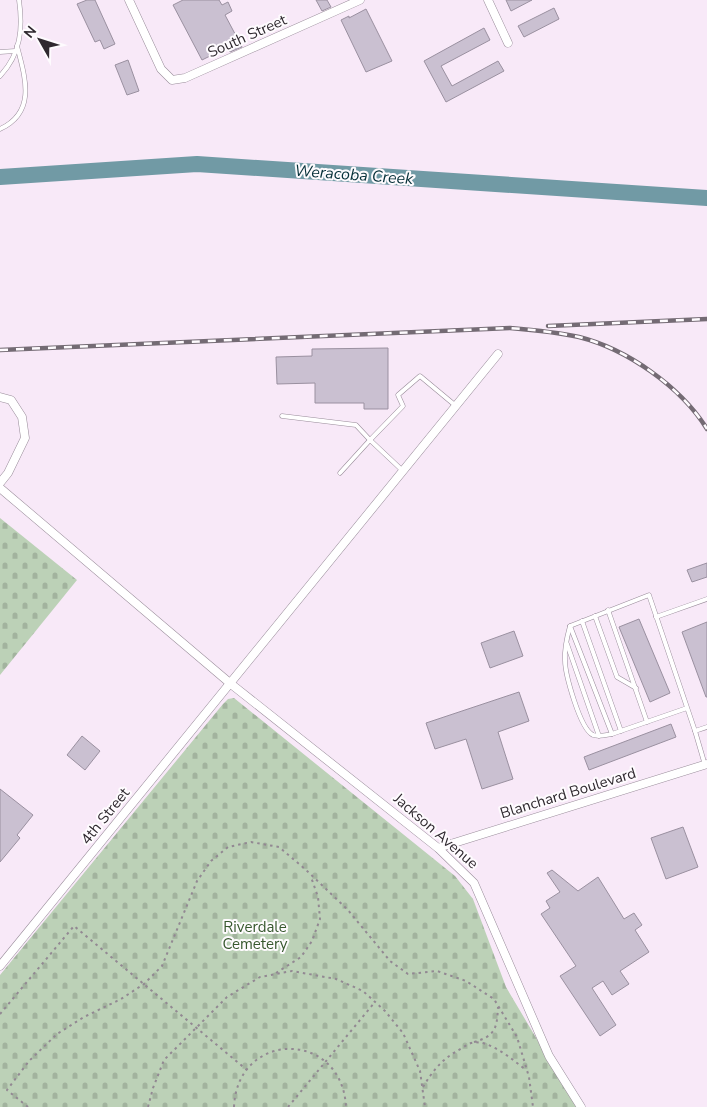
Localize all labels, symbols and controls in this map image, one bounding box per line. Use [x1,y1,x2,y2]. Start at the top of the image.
street label: South Street [204,9,290,62]
north arrow [15,15,65,65]
text: N [20,22,41,42]
water label: Weracoba Creek [294,160,415,190]
street label: Blanchard Boulevard [498,763,638,823]
street label: 4th Street [76,783,134,849]
street label: Jackson Avenue [389,788,483,873]
park label: Riverdale Cemetery [222,917,288,954]

